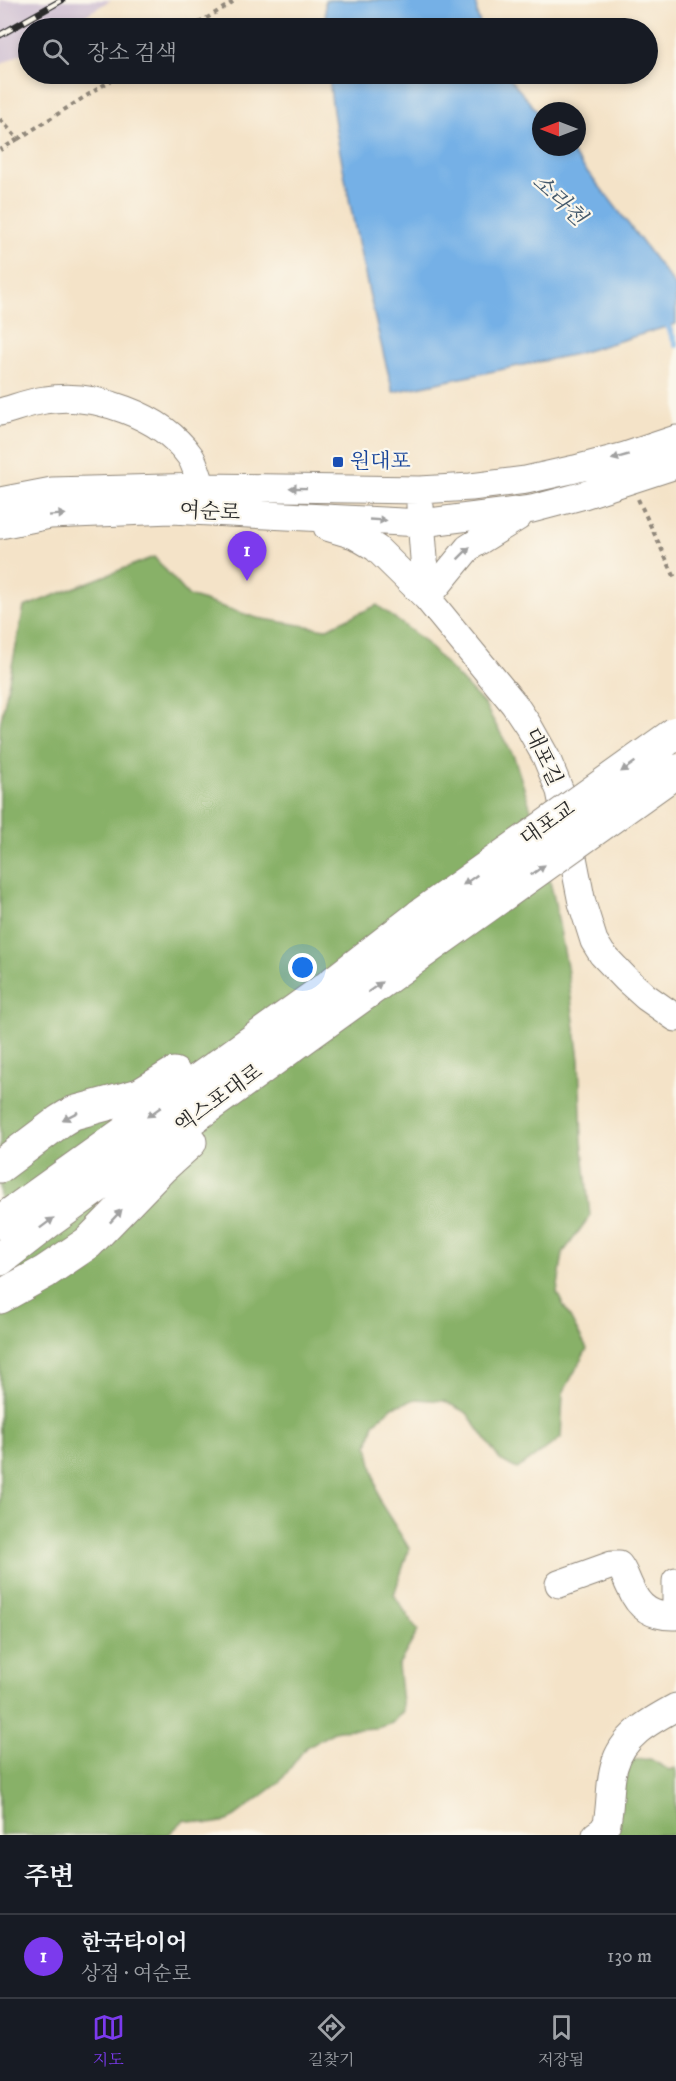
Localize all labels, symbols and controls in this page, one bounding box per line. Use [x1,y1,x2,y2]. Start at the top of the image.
search box [18,18,658,84]
icon: search [39,35,72,68]
text: 장소 검색 [87,40,177,67]
north arrow [532,102,586,156]
water label: 소라천 [526,168,593,233]
place label: 원대포 [350,449,411,475]
one-way arrow [611,453,629,462]
marker: 원대포 [331,455,345,469]
one-way arrow [289,483,308,493]
street label: 여순로 [179,497,241,527]
one-way arrow [48,510,67,520]
one-way arrow [369,516,388,525]
pin: 1 [228,532,266,581]
one-way arrow [457,546,471,560]
street label: 대포길 [518,724,568,790]
one-way arrow [621,761,637,773]
street label: 대포교 [516,796,580,852]
one-way arrow [530,864,546,876]
one-way arrow [462,874,478,886]
your location [288,953,317,982]
one-way arrow [367,981,383,993]
street label: 엑스포대로 [170,1059,268,1139]
one-way arrow [146,1106,162,1117]
one-way arrow [61,1111,78,1121]
one-way arrow [109,1208,123,1223]
one-way arrow [39,1218,54,1230]
text: 주변 [24,1861,74,1894]
text: 한국타이어 [81,1930,187,1957]
text: 1 [40,1944,47,1969]
text: 130 m [607,1944,652,1969]
text: 상점 · 여순로 [81,1962,191,1987]
tab: 지도 [92,2011,125,2070]
tab: 길찾기 [308,2011,354,2070]
tab: 저장됨 [538,2011,584,2070]

